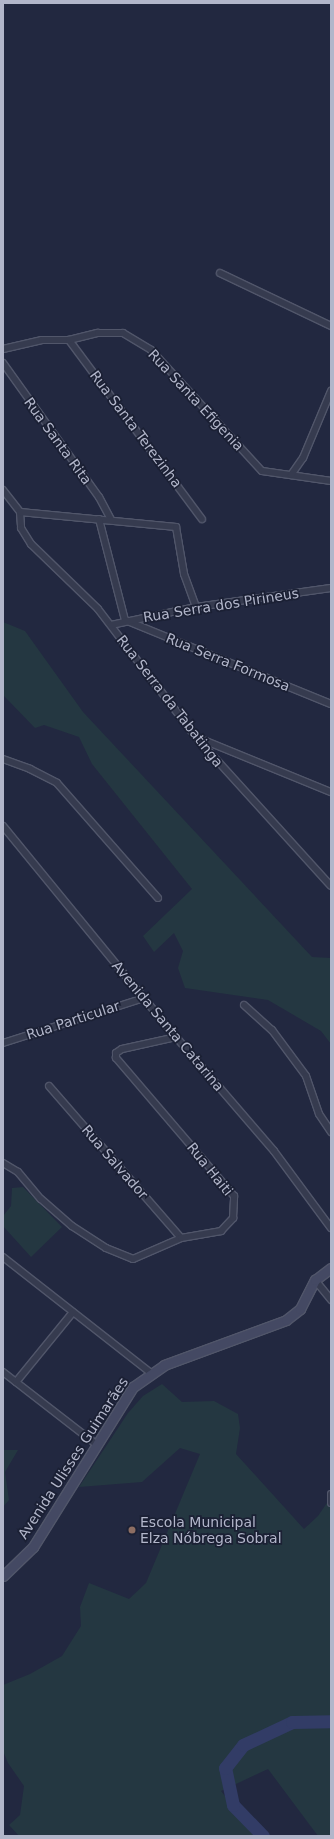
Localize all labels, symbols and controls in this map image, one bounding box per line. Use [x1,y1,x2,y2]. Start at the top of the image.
street label: Rua Santa Efigenia [145,346,247,454]
street label: Rua Santa Terezinha [86,367,186,491]
street label: Rua Santa Rita [21,394,95,488]
street label: Rua Serra dos Pirineus [142,584,300,626]
street label: Rua Serra Formosa [163,629,293,695]
street label: Rua Serra da Tabatinga [113,632,227,770]
street label: Avenida Santa Catarina [109,958,227,1094]
street label: Rua Particular [24,997,122,1043]
street label: Rua Salvador [78,1122,152,1202]
street label: Rua Haiti [184,1139,236,1199]
street label: Avenida Ulisses Guimarães [14,1374,132,1542]
place label: Escola Municipal Elza Nóbrega Sobral [140,1514,282,1546]
marker: Escola Municipal Elza Nóbrega Sobral [127,1525,137,1535]

